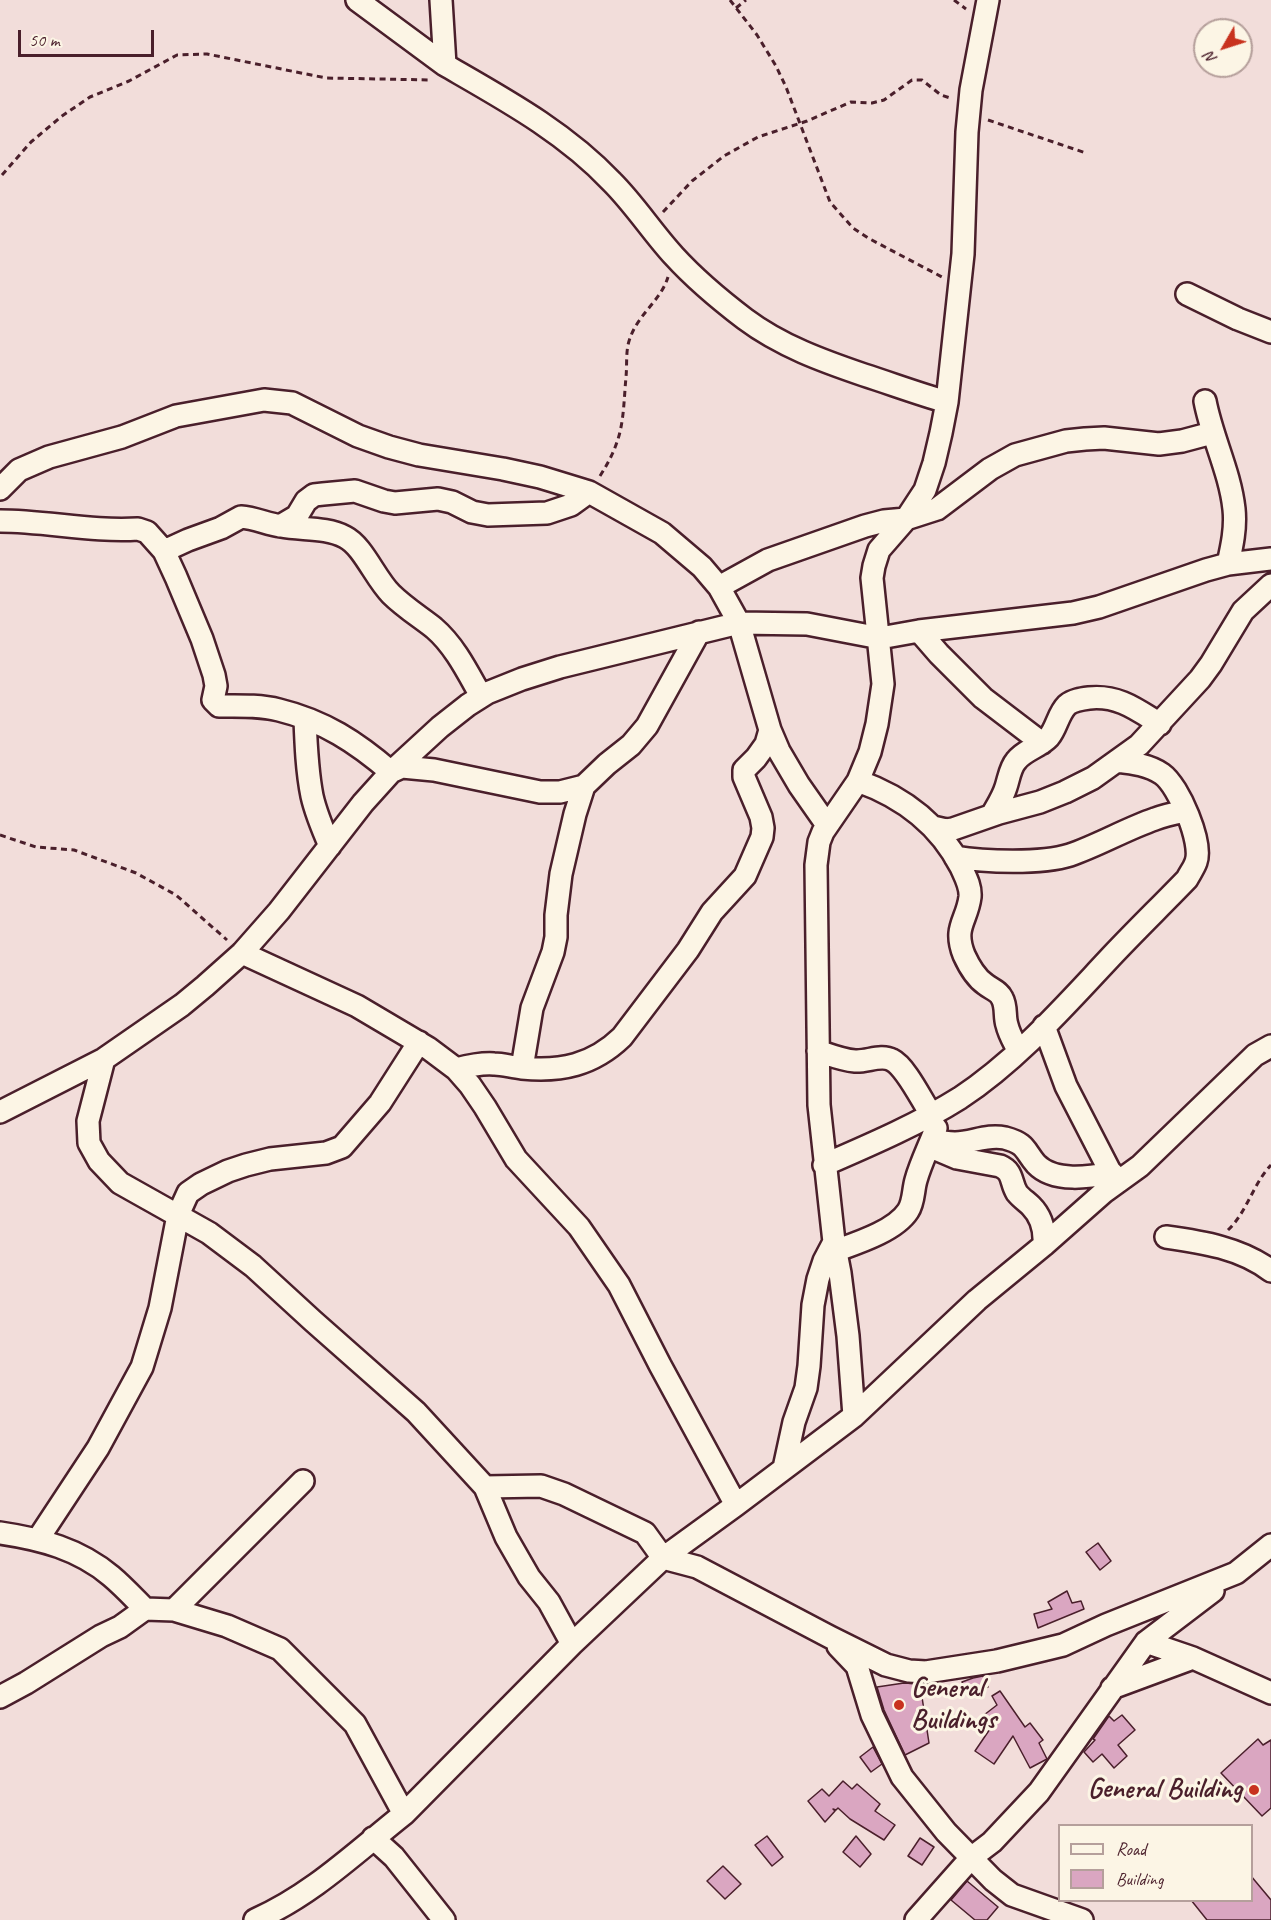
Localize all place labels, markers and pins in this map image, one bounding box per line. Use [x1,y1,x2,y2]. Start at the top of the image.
place label: General Buildings [911,1672,996,1738]
marker: General Buildings [892,1698,906,1712]
place label: General Building [1088,1773,1242,1807]
marker: General Building [1247,1783,1261,1797]

